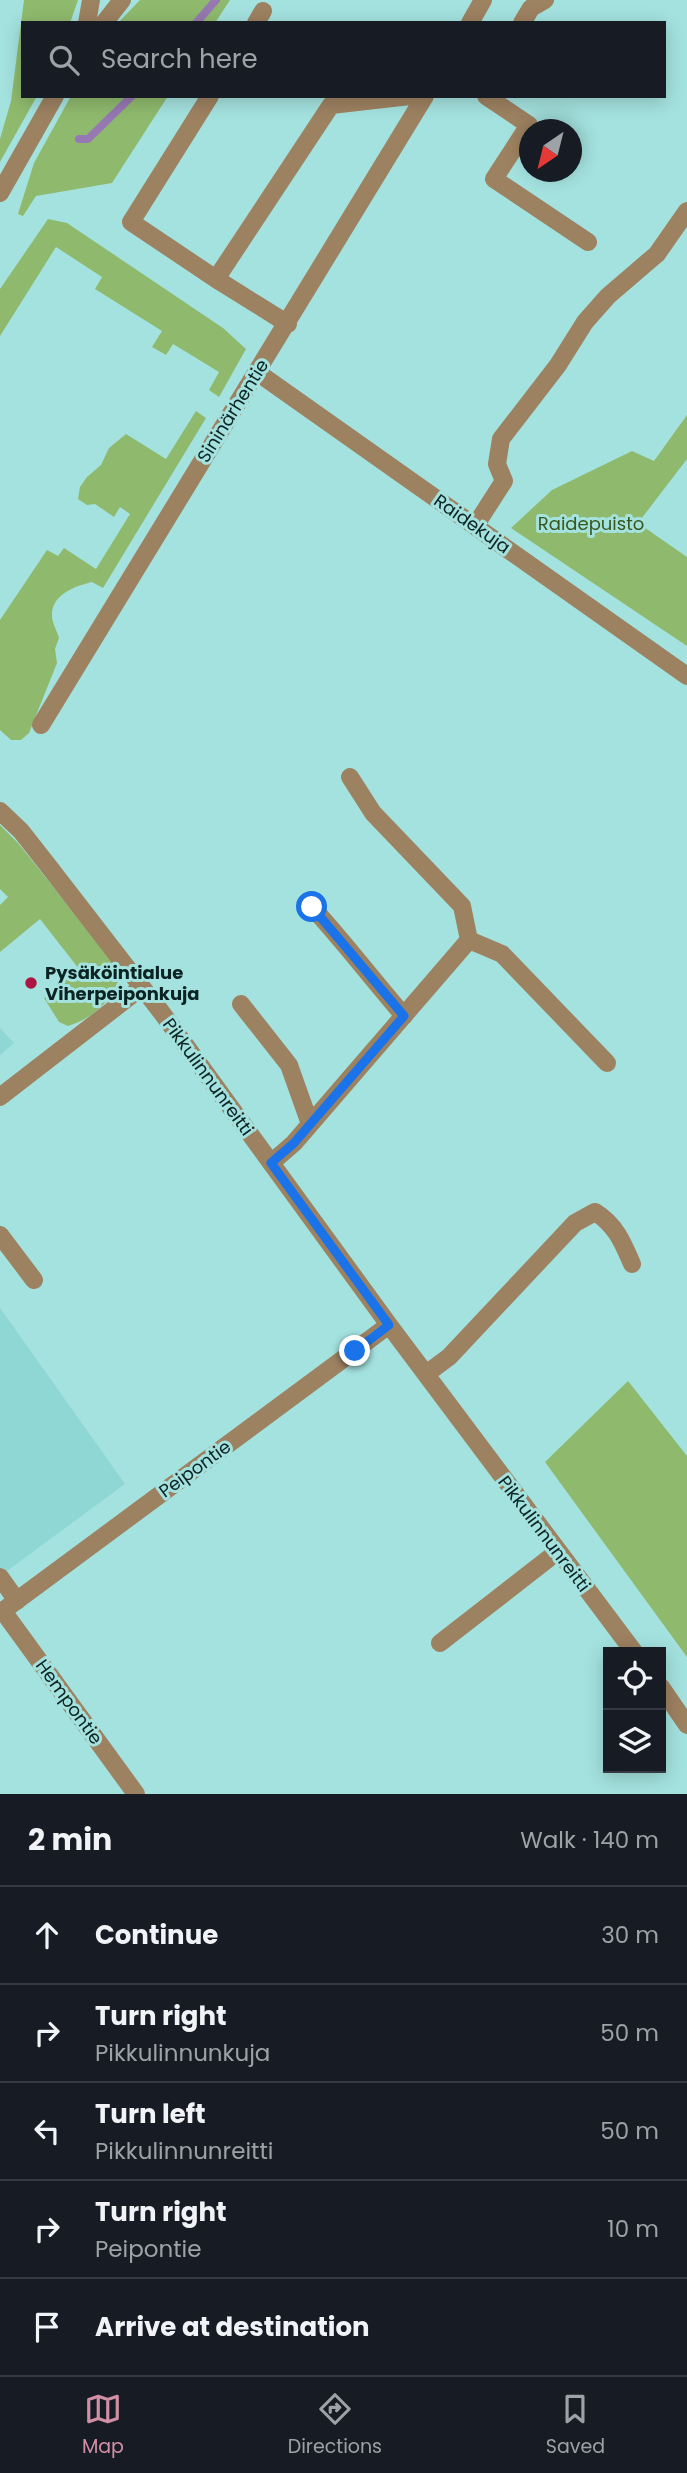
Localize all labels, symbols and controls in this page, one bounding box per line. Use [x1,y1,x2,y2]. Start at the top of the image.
search box [21,21,666,98]
icon: search [45,41,83,79]
text: Search here [101,41,258,77]
north arrow [519,119,582,182]
street label: Sininärhentie [191,354,274,467]
street label: Raidekuja [429,488,516,559]
park label: Raidepuisto [538,511,644,536]
route start [296,891,327,922]
place label: Pysäköintialue Viherpeiponkuja [45,960,200,1006]
marker: Pysäköintialue Viherpeiponkuja [23,975,39,991]
street label: Pikkulinnunreitti [157,1013,260,1141]
route end [339,1335,370,1366]
street label: Peipontie [154,1434,236,1503]
street label: Pikkulinnunreitti [492,1470,596,1597]
map controls [603,1647,666,1773]
button: locate [603,1647,666,1710]
street label: Hempontie [30,1654,109,1749]
button: layers [603,1710,666,1773]
text: 2 min [28,1818,112,1861]
text: Walk · 140 m [520,1824,659,1856]
icon: ahead [28,1916,66,1954]
text: Continue [95,1917,218,1953]
text: 30 m [601,1919,659,1951]
text: Turn right [95,1998,227,2034]
icon: right [28,2014,66,2052]
text: 50 m [600,2017,659,2049]
text: Pikkulinnunkuja [95,2037,270,2069]
text: Turn left [95,2096,206,2132]
icon: left [28,2112,66,2150]
text: 50 m [600,2115,659,2147]
text: Pikkulinnunreitti [95,2135,273,2167]
text: Turn right [95,2194,227,2230]
icon: right [28,2210,66,2248]
text: 10 m [607,2213,659,2245]
text: Peipontie [95,2233,202,2265]
icon: arrive [28,2308,66,2346]
text: Arrive at destination [95,2309,370,2345]
tab: Map [82,2390,124,2461]
tab: Directions [288,2390,382,2461]
tab: Saved [546,2390,605,2461]

